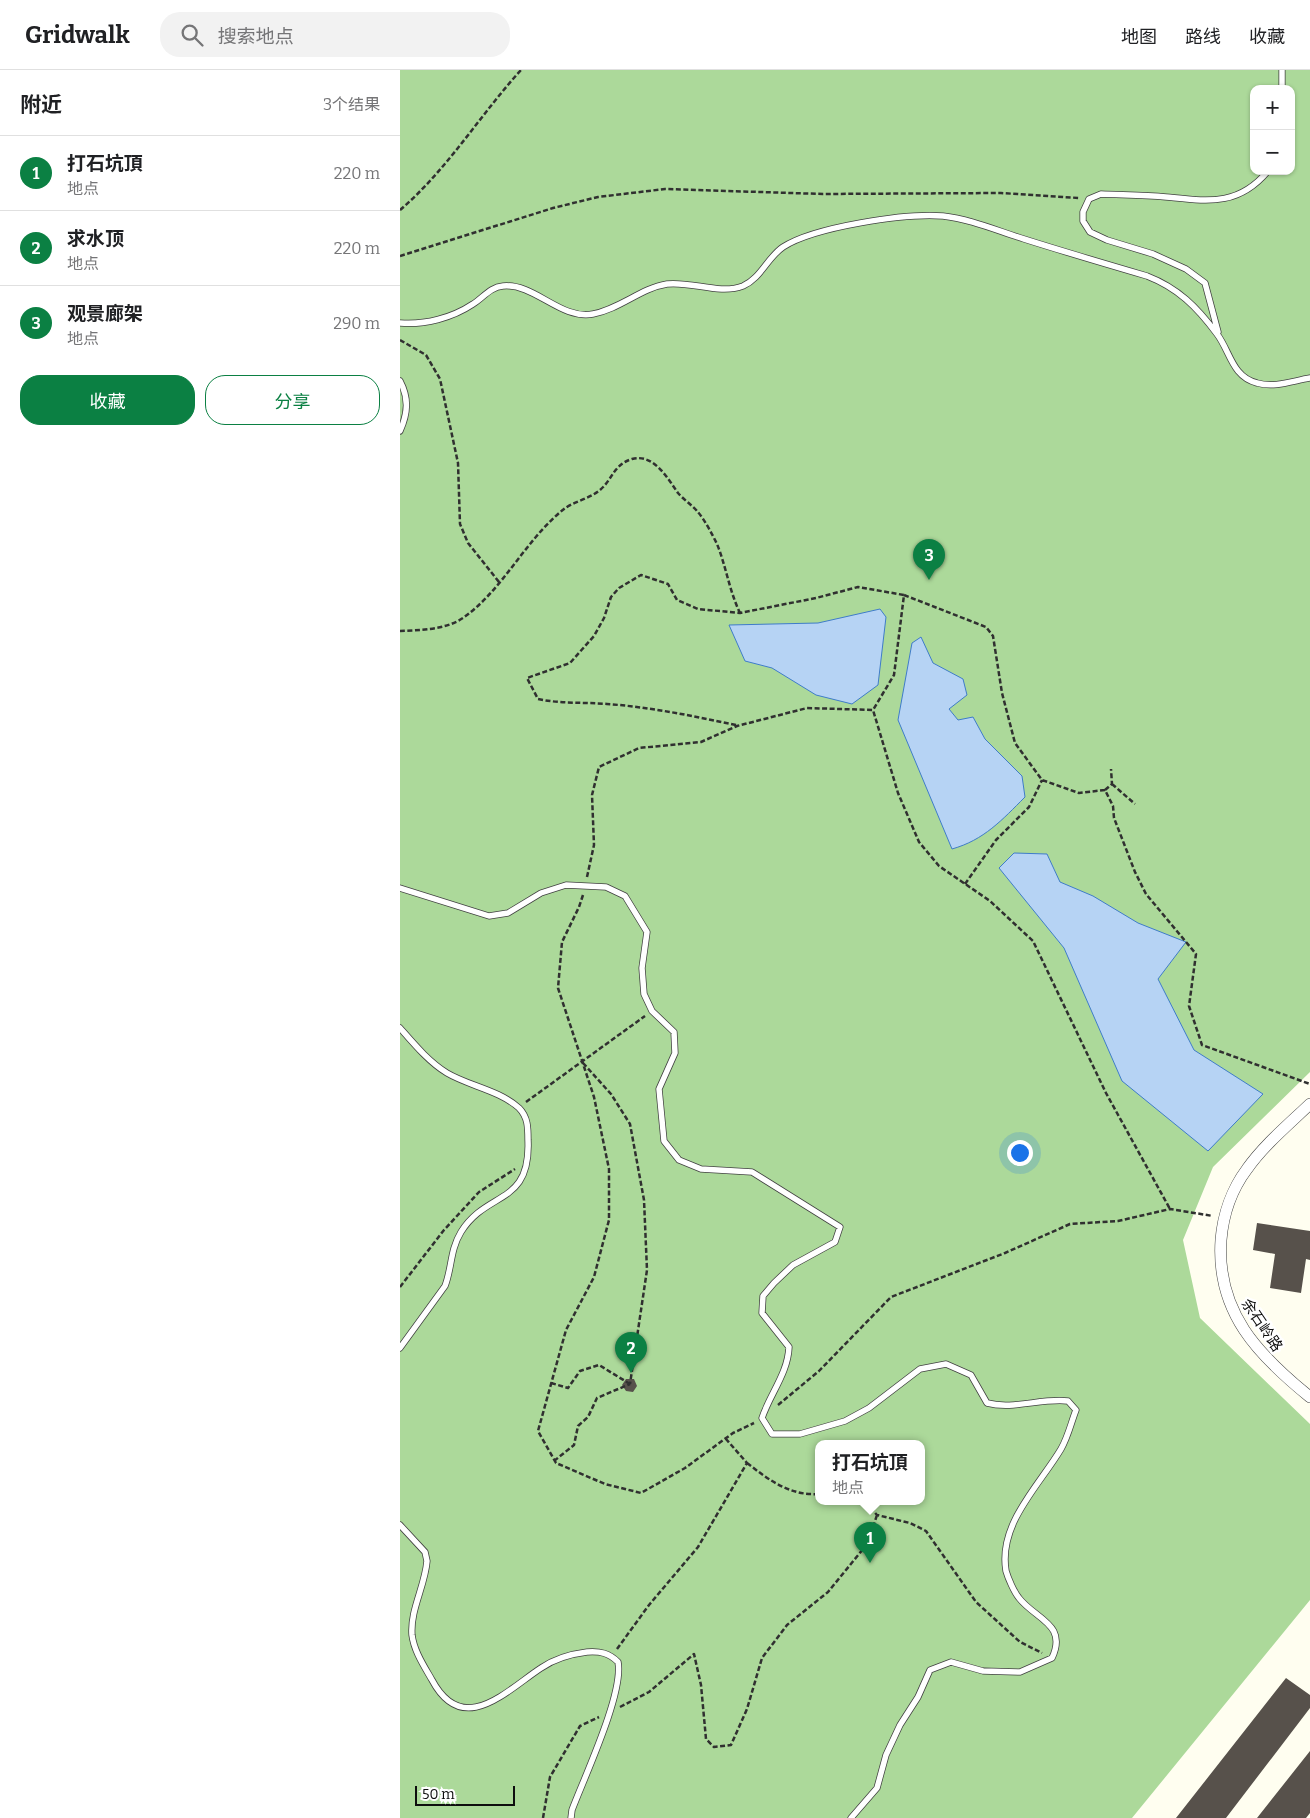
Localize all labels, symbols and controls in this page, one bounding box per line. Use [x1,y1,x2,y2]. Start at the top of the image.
search box [160,12,510,57]
text: Gridwalk [25,21,130,49]
icon: search [178,21,206,49]
text: 搜索地点 [218,25,294,48]
text: 地图 [1121,26,1157,48]
text: 路线 [1185,26,1221,48]
text: 收藏 [1249,26,1285,48]
map controls [1250,85,1295,175]
button: + [1250,85,1295,130]
text: 附近 [20,92,62,118]
text: 3个结果 [323,95,380,114]
button: − [1250,130,1295,175]
text: 打石坑頂 [67,152,143,175]
text: 1 [33,164,39,183]
text: 220 m [334,164,380,183]
text: 地点 [67,179,99,198]
text: 求水顶 [67,227,124,250]
text: 2 [31,239,41,258]
text: 220 m [334,239,380,258]
text: 地点 [67,254,99,273]
text: 观景廊架 [67,302,143,325]
text: 3 [31,314,41,333]
text: 290 m [333,314,380,333]
text: 地点 [67,329,99,348]
button: 收藏 [20,375,195,425]
button: 分享 [205,375,380,425]
pin: 3 [913,539,945,580]
your location [1007,1140,1033,1166]
street label: 余石岭路 [1238,1295,1286,1355]
pin: 2 [615,1332,647,1373]
popup [815,1440,925,1505]
text: 打石坑頂 [832,1451,908,1474]
text: 地点 [832,1478,864,1497]
pin: 1 [854,1522,886,1563]
scale bar [415,1783,515,1806]
text: 50 m [422,1786,455,1803]

